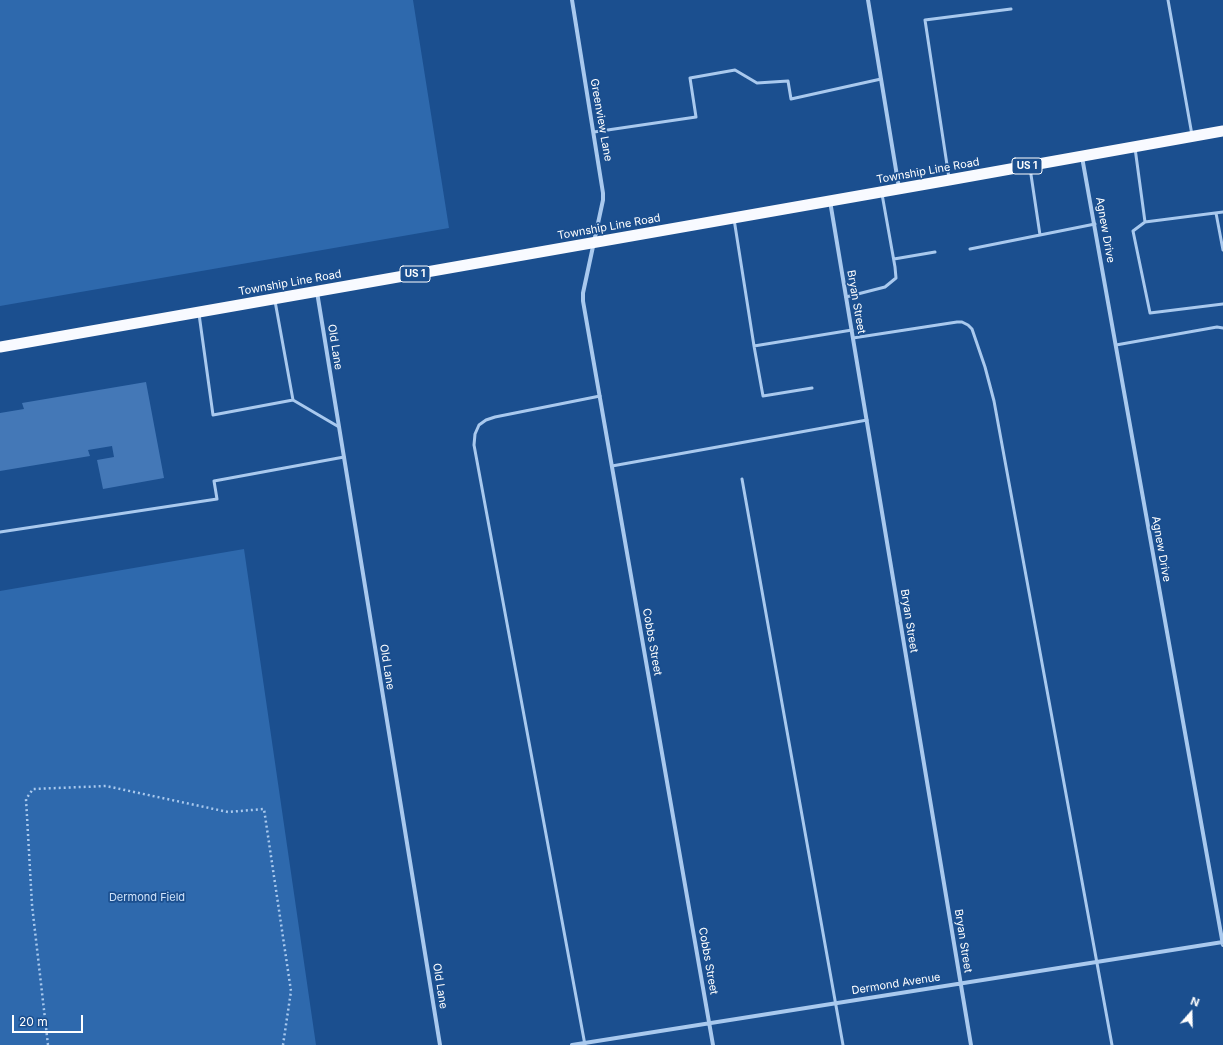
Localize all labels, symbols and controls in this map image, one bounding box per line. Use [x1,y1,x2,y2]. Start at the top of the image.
street label: Greenview Lane [587,78,615,162]
street label: Township Line Road [875,155,981,187]
road number: US 1 [1012,158,1042,174]
street label: Agnew Drive [1093,196,1117,264]
street label: Township Line Road [556,211,662,243]
road number: US 1 [400,266,430,282]
street label: Township Line Road [237,267,343,299]
street label: Bryan Street [844,269,868,335]
street label: Old Lane [325,323,345,371]
street label: Agnew Drive [1149,515,1173,583]
street label: Bryan Street [897,588,921,654]
street label: Cobbs Street [640,607,664,677]
street label: Old Lane [377,643,397,691]
park label: Dermond Field [109,891,185,905]
street label: Bryan Street [951,908,975,974]
street label: Cobbs Street [696,926,720,996]
street label: Old Lane [430,962,450,1010]
street label: Dermond Avenue [851,970,941,998]
north arrow [1171,993,1211,1033]
text: N [1189,994,1201,1010]
scale bar [14,1007,85,1033]
text: 20 m [19,1014,48,1029]

